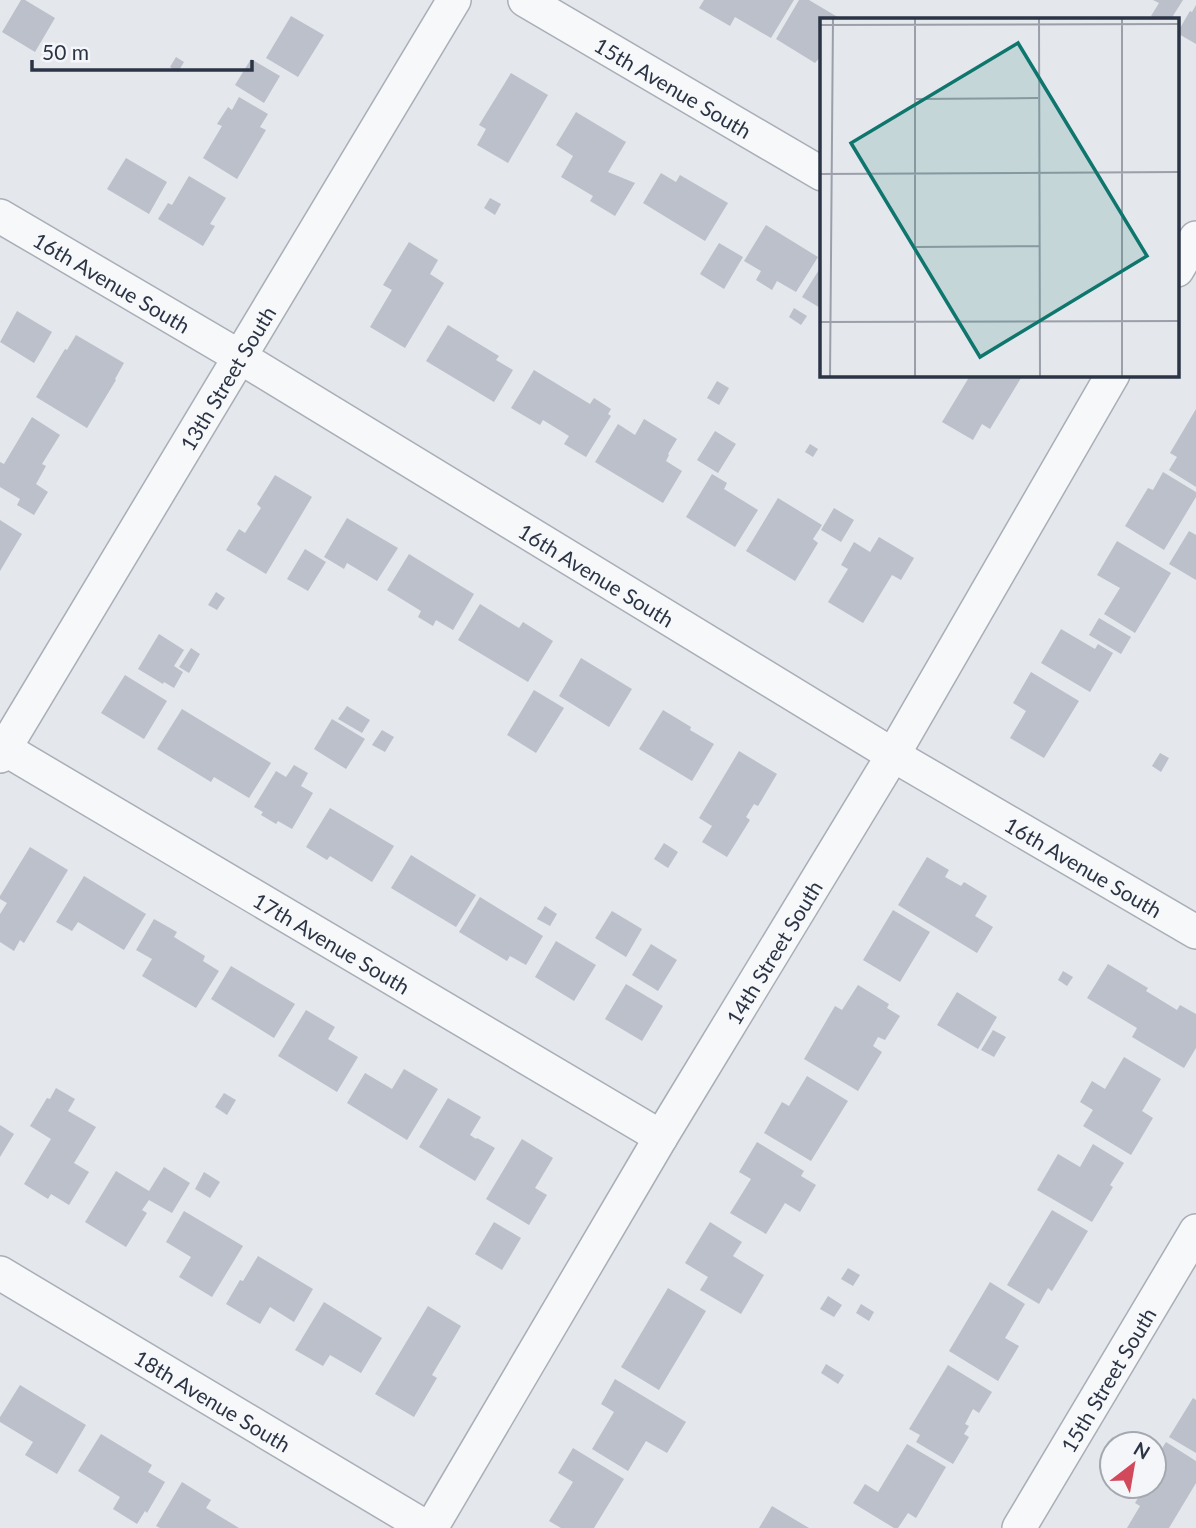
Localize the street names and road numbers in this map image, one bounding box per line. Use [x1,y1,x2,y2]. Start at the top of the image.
street label: 15th Avenue South [591,31,756,143]
street label: 16th Avenue South [29,226,195,338]
street label: 13th Street South [174,301,280,455]
street label: 16th Avenue South [514,517,679,631]
street label: 16th Avenue South [1001,811,1167,922]
street label: 14th Street South [720,876,827,1029]
street label: 17th Avenue South [249,887,415,998]
street label: 15th Street South [1055,1303,1160,1456]
street label: 18th Avenue South [130,1344,296,1456]

